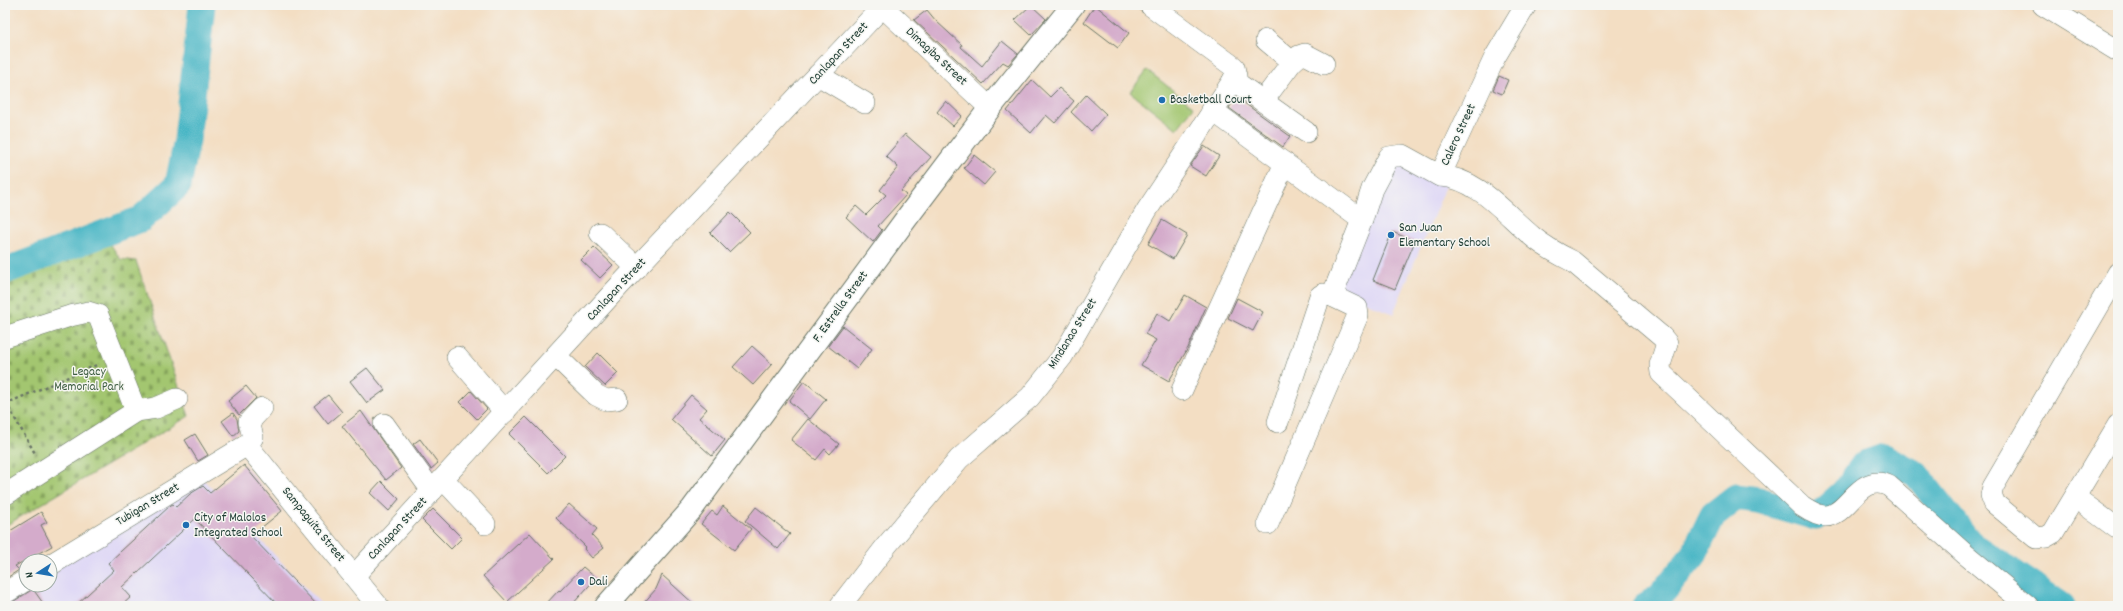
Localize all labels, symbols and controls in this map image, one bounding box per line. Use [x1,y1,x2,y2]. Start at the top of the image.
street label: Canlapan Street [805,18,873,90]
street label: Dimagiba Street [901,23,971,91]
place label: Basketball Court [1170,91,1252,110]
marker: Basketball Court [1157,95,1167,105]
street label: Calero Street [1436,101,1482,169]
place label: San Juan Elementary School [1399,219,1490,253]
marker: San Juan Elementary School [1386,230,1396,240]
street label: Canlapan Street [583,254,651,326]
street label: F. Estrella Street [808,267,874,347]
street label: Mindanao Street [1044,295,1103,373]
park label: Legacy Memorial Park [54,363,124,397]
street label: Tubigan Street [113,478,184,531]
street label: Sampaguita Street [277,483,349,567]
street label: Canlapan Street [364,493,432,565]
place label: City of Malolos Integrated School [194,509,282,543]
marker: City of Malolos Integrated School [181,520,191,530]
north arrow [18,553,58,593]
text: N [22,570,39,579]
place label: Dali [589,573,608,592]
marker: Dali [576,577,586,587]

